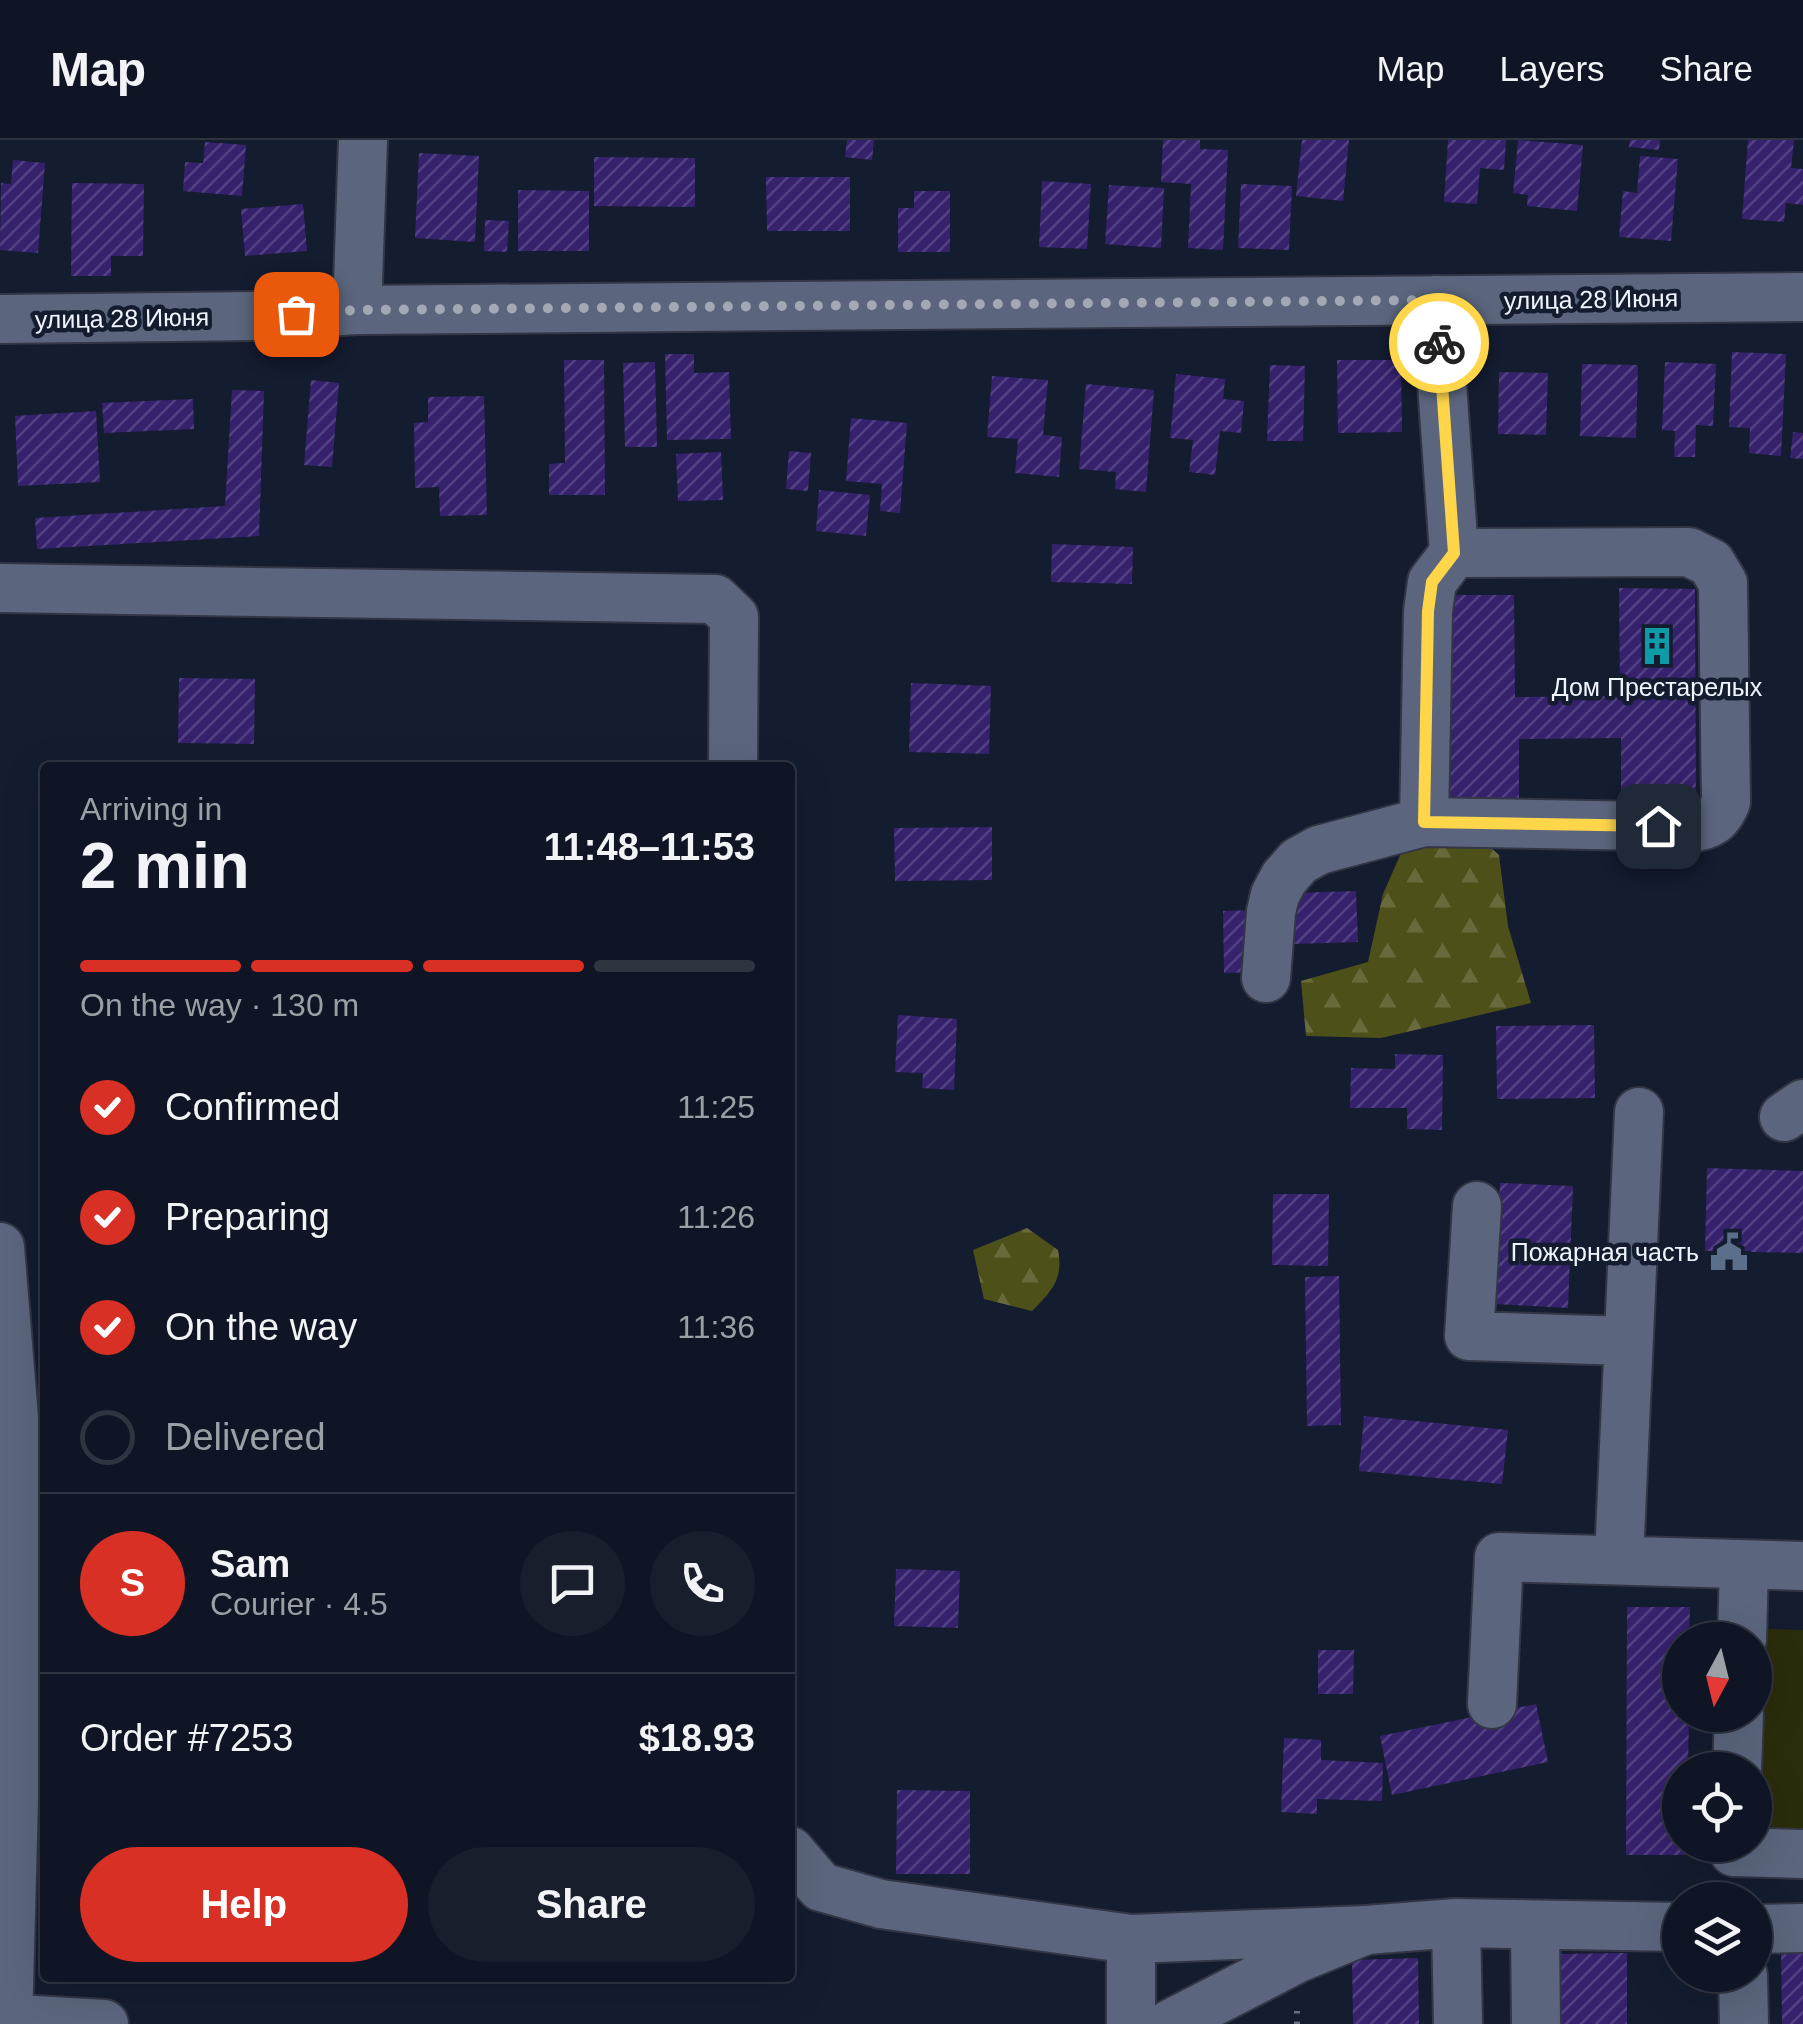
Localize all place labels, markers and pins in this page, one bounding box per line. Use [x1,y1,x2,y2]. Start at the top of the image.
pin [254,272,339,357]
building icon: Дом Престарелых [1636,625,1678,667]
place label: Дом Престарелых [1552,673,1763,701]
pin [1616,784,1701,869]
public building icon: Пожарная часть [1708,1231,1750,1273]
place label: Пожарная часть [1511,1238,1699,1266]

